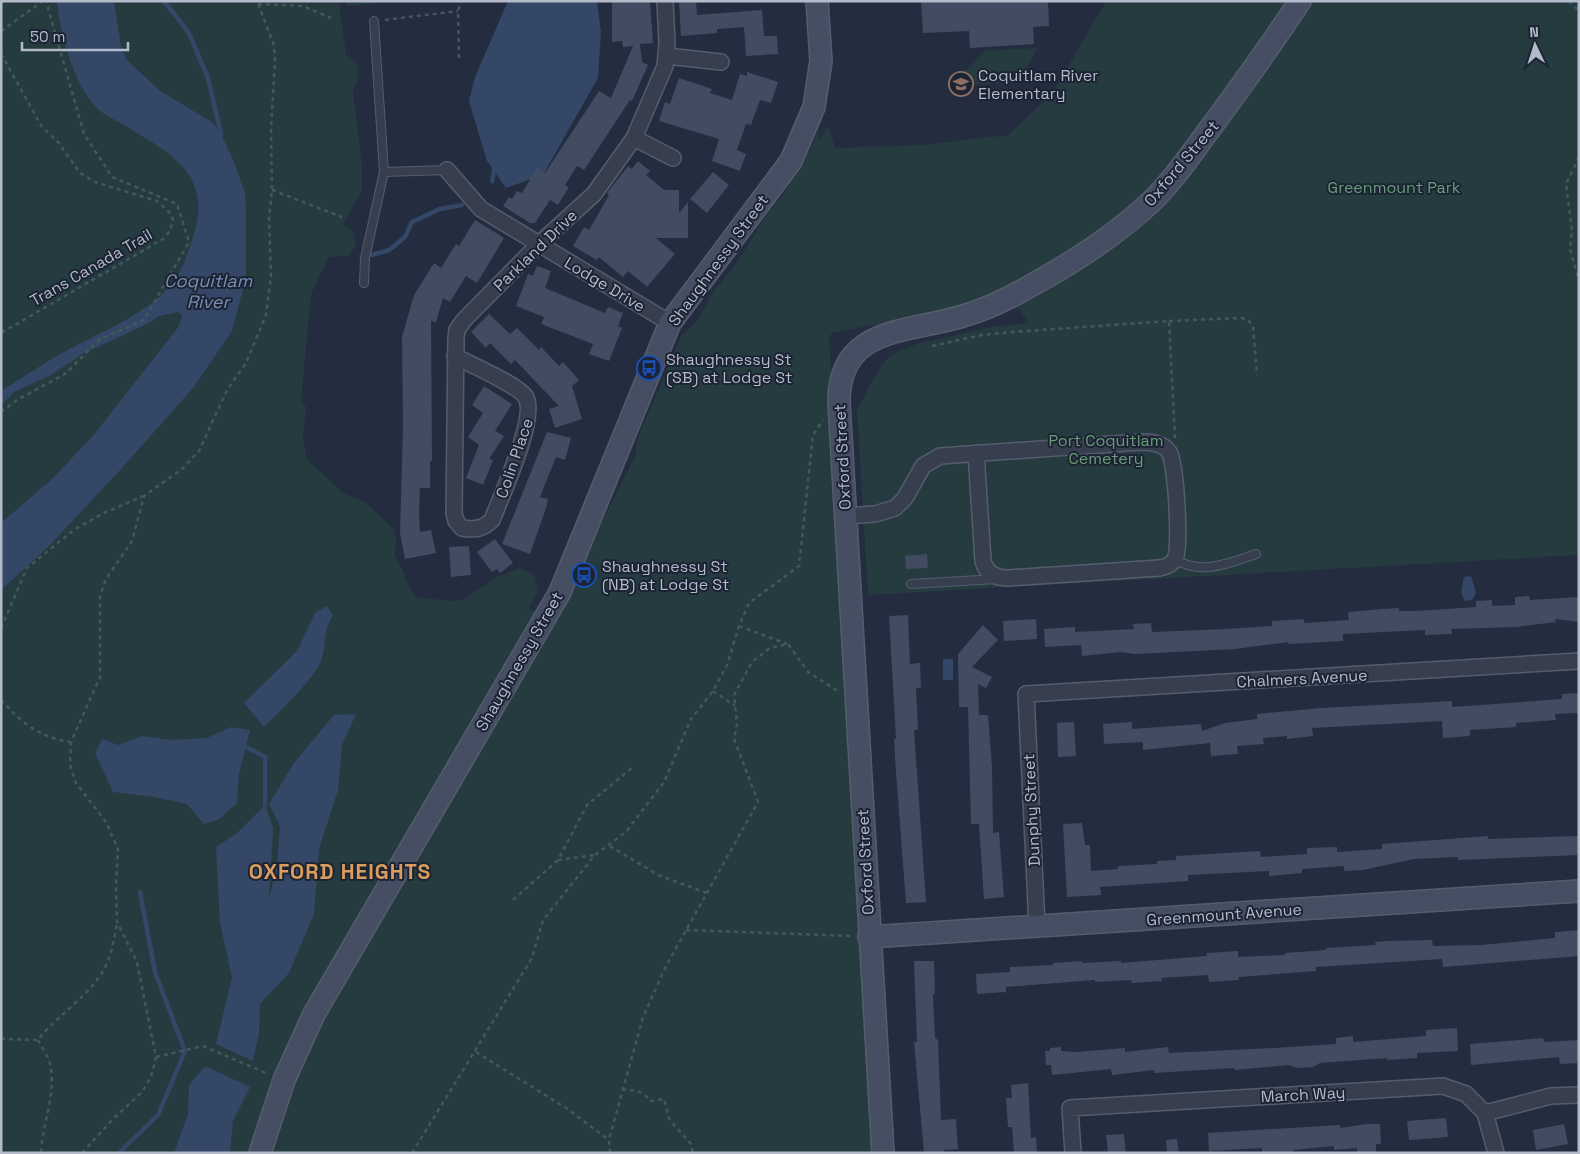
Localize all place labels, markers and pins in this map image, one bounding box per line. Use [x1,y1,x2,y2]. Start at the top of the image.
place label: Coquitlam River Elementary [978,65,1098,104]
school or university icon: Coquitlam River Elementary [948,71,974,97]
place label: Shaughnessy St (SB) at Lodge St [666,349,792,388]
bus stop icon: Shaughnessy St (SB) at Lodge St [636,355,662,381]
place label: Shaughnessy St (NB) at Lodge St [602,556,729,595]
bus stop icon: Shaughnessy St (NB) at Lodge St [571,562,597,588]

